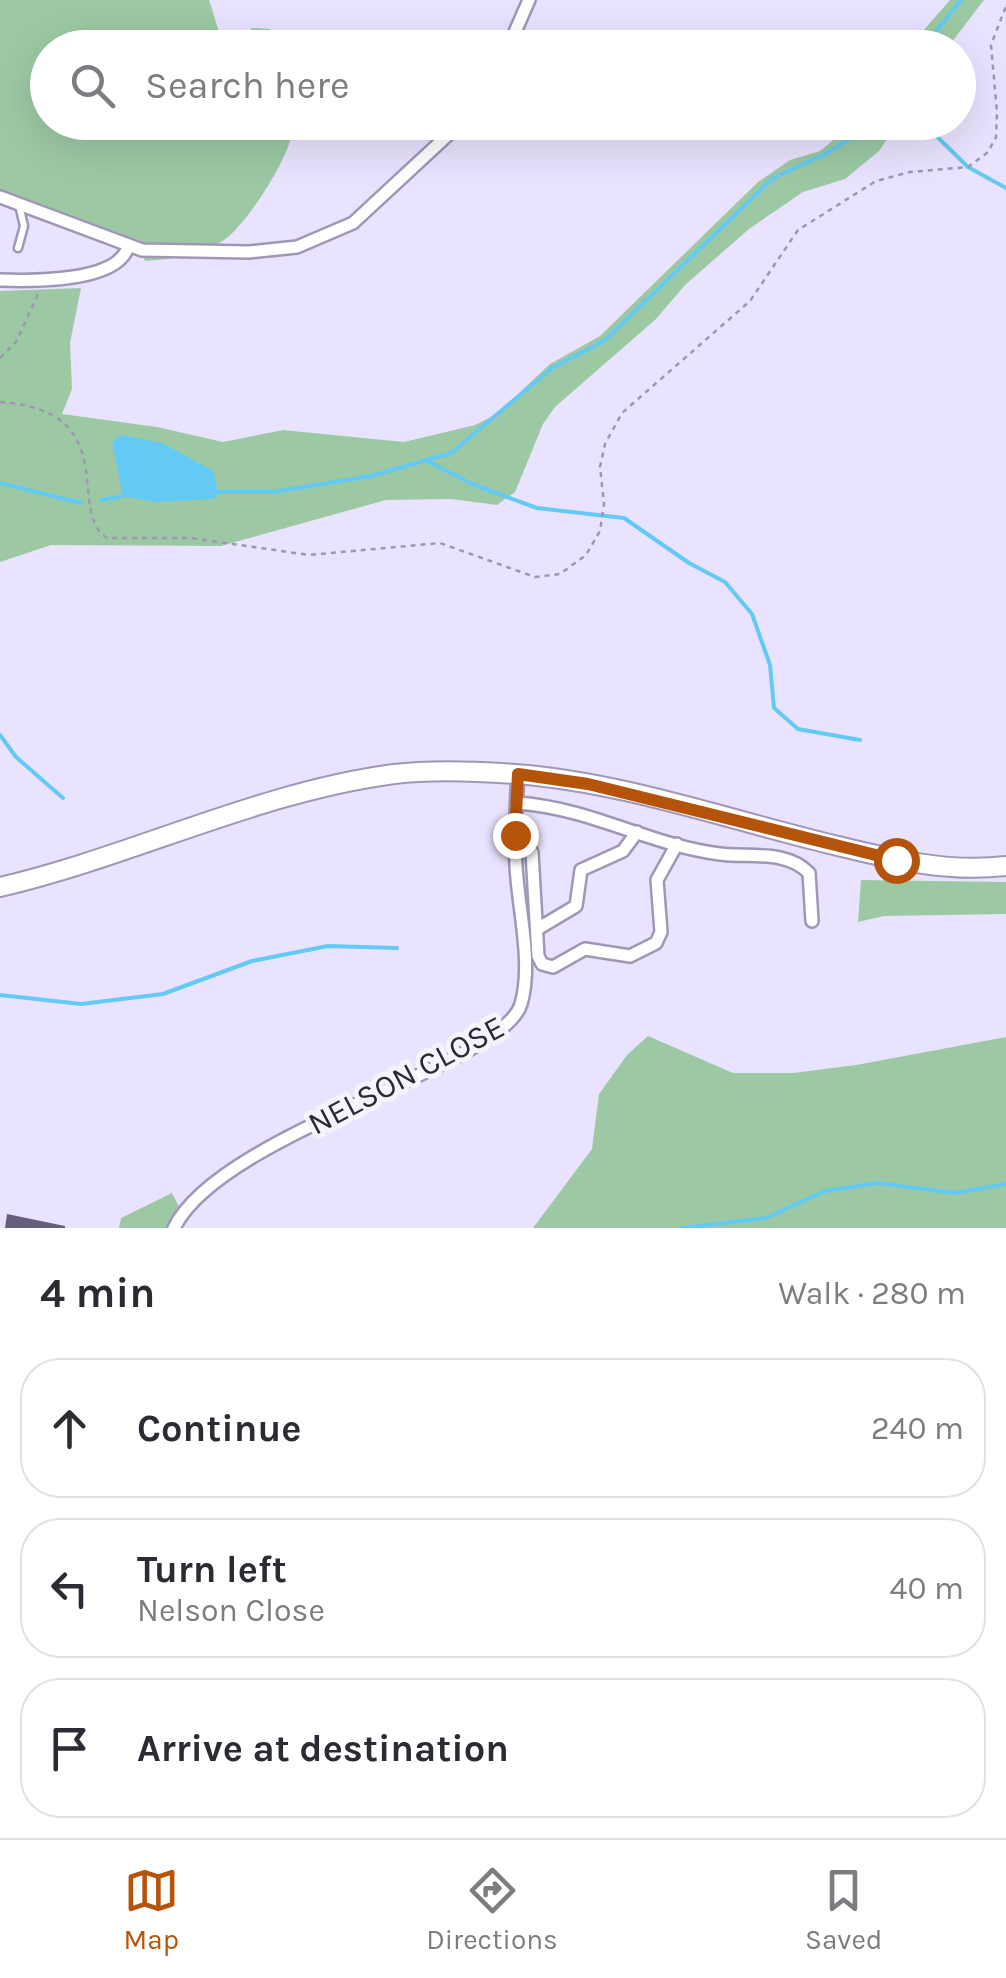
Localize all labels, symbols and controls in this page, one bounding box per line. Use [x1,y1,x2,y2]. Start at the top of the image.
search box [30,30,976,140]
icon: search [65,58,120,113]
text: Search here [145,63,349,108]
route end [493,813,539,859]
route start [874,838,920,884]
street label: NELSON CLOSE [302,1008,511,1143]
text: 4 min [40,1268,155,1318]
text: Walk · 280 m [778,1275,966,1312]
icon: ahead [42,1401,97,1456]
text: Continue [137,1406,301,1451]
text: 240 m [871,1410,964,1447]
text: Turn left [137,1547,287,1592]
icon: left [42,1561,97,1616]
text: 40 m [890,1570,964,1607]
text: Nelson Close [137,1592,325,1629]
icon: arrive [42,1721,97,1776]
text: Arrive at destination [137,1726,509,1771]
tab: Map [124,1863,179,1956]
tab: Directions [426,1863,558,1956]
tab: Saved [805,1863,882,1956]

